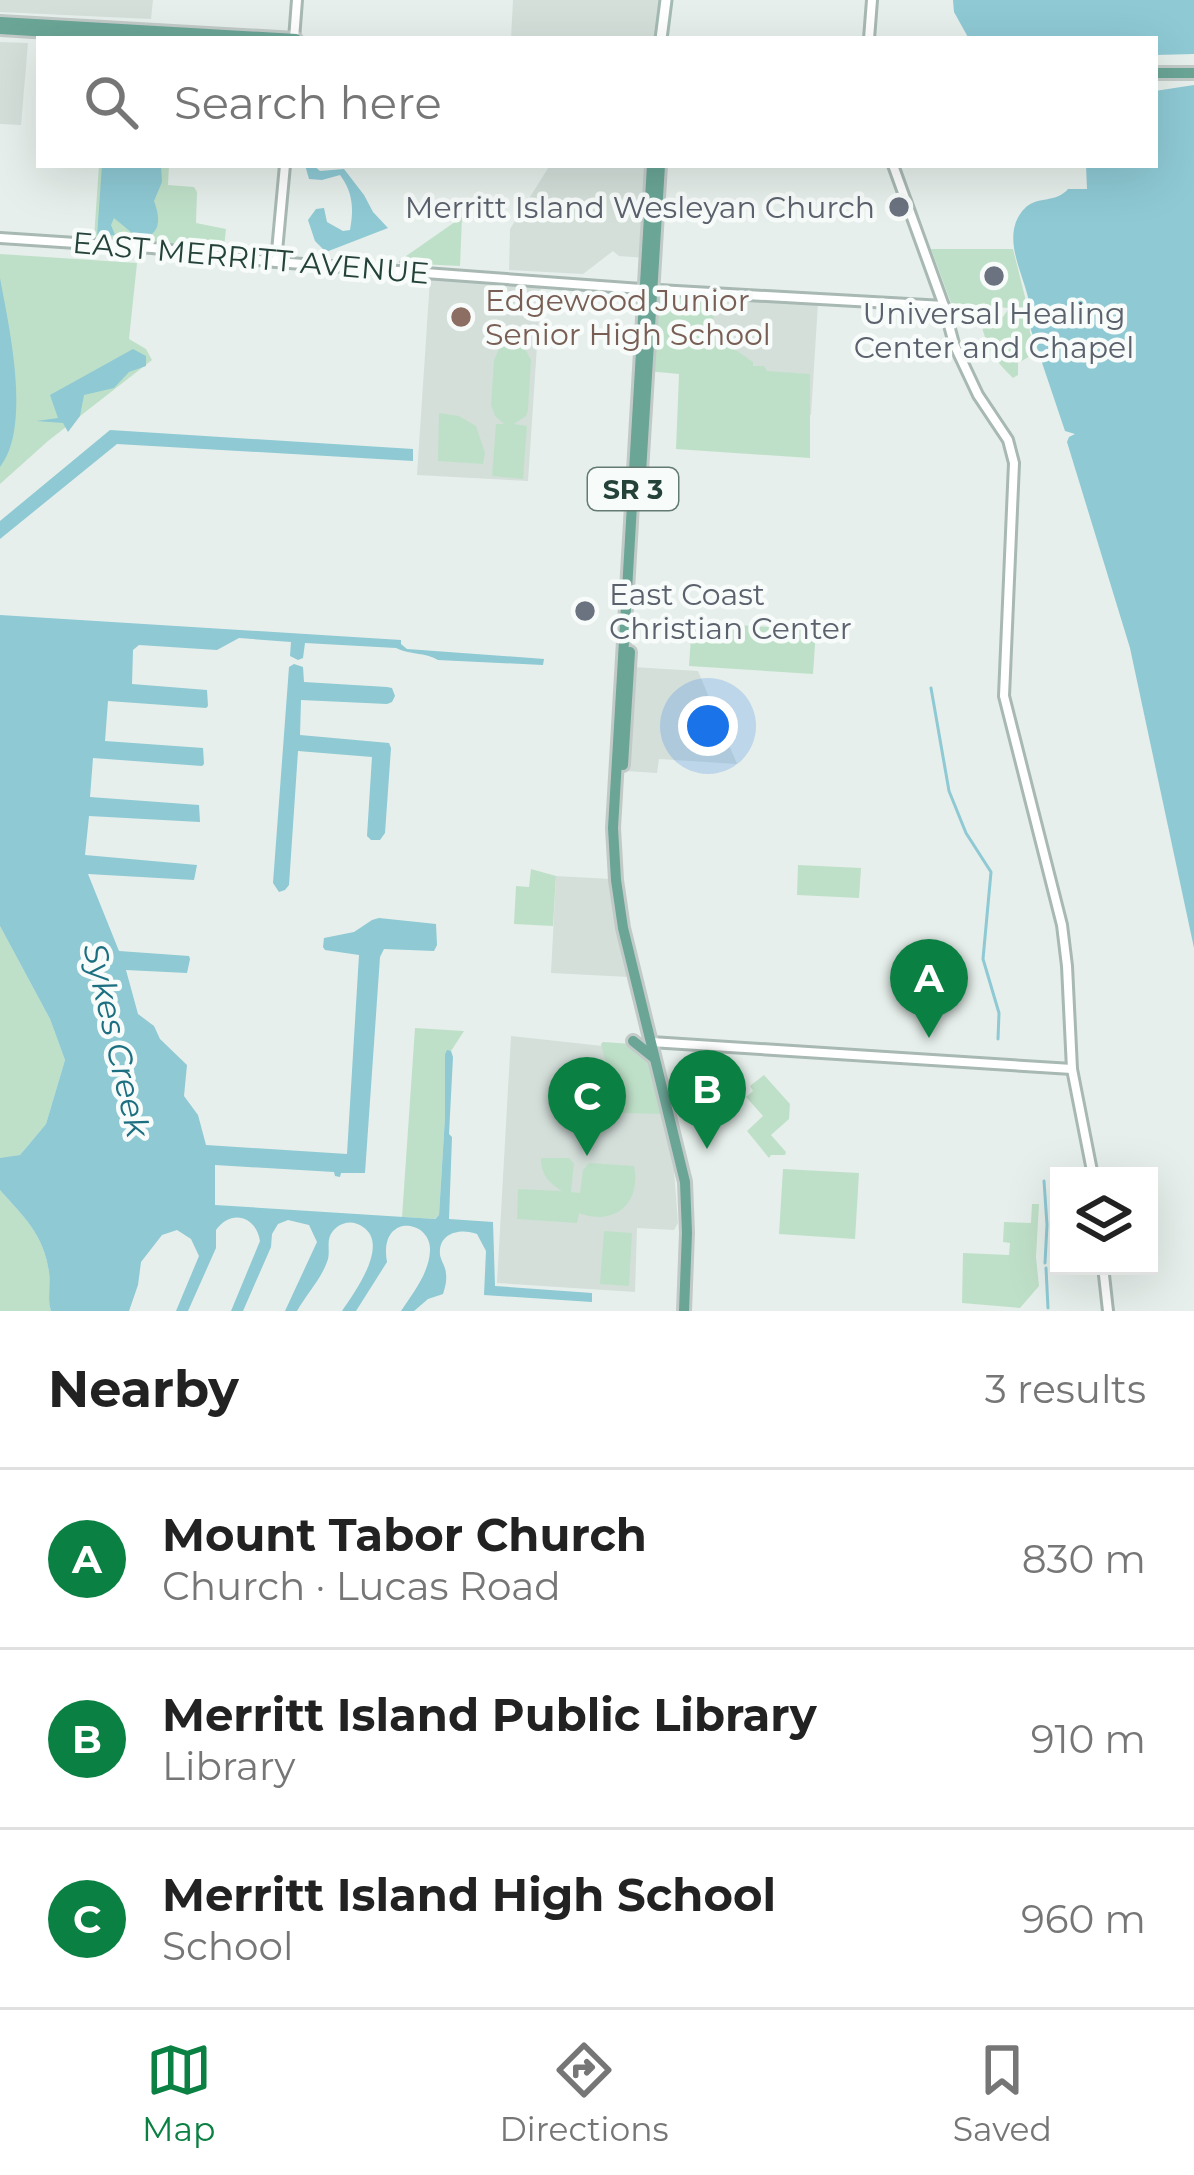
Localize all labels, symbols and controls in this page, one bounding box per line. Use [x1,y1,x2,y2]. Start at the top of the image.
search box [36,36,1158,168]
icon: search [78,69,144,135]
text: Search here [174,75,442,130]
place label: Merritt Island Wesleyan Church [405,189,875,226]
marker: Merritt Island Wesleyan Church [886,194,912,220]
street label: EAST MERRITT AVENUE [71,224,431,292]
marker: Universal Healing Center and Chapel [981,263,1007,289]
place label: Edgewood Junior Senior High School [485,282,771,353]
place label: Universal Healing Center and Chapel [854,295,1134,366]
marker: Edgewood Junior Senior High School [448,304,474,330]
road number: SR 3 [588,468,678,510]
place label: East Coast Christian Center [609,576,852,647]
marker: East Coast Christian Center [572,598,598,624]
your location [678,696,738,756]
water label: Sykes Creek [75,939,159,1142]
pin: A [890,939,968,1038]
pin: B [668,1050,746,1149]
pin: C [548,1057,626,1156]
map controls [1050,1167,1158,1275]
button: layers [1050,1167,1158,1275]
text: Nearby [48,1358,239,1420]
text: 3 results [985,1365,1146,1413]
text: Mount Tabor Church [162,1507,647,1562]
text: A [72,1535,102,1583]
text: 830 m [1022,1535,1146,1583]
text: Church · Lucas Road [162,1562,561,1610]
text: Merritt Island Public Library [162,1687,817,1742]
text: B [72,1715,102,1763]
text: 910 m [1031,1715,1146,1763]
text: Library [162,1742,296,1790]
text: Merritt Island High School [162,1867,776,1922]
text: C [73,1895,101,1943]
text: 960 m [1021,1895,1146,1943]
text: School [162,1922,293,1970]
tab: Map [142,2037,215,2149]
tab: Directions [500,2037,669,2149]
tab: Saved [953,2037,1052,2149]

